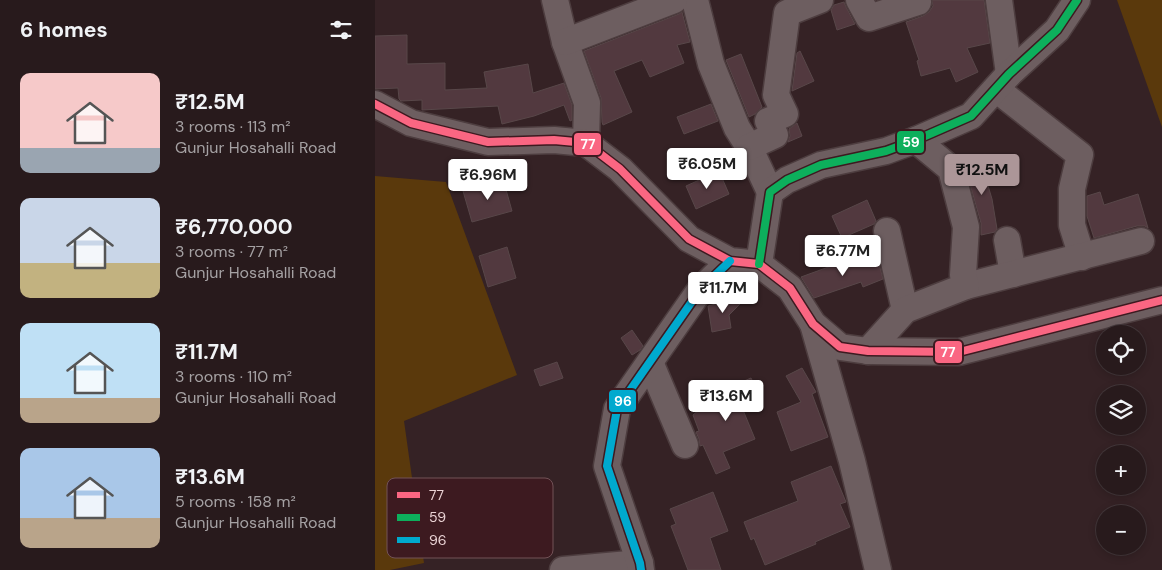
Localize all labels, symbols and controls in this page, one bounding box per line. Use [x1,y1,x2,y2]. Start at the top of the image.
text: 6 homes [20,16,108,44]
icon: filters [327,16,355,44]
text: ₹12.5M [175,88,245,116]
icon: home [60,93,120,153]
text: 3 rooms · 113 m² [175,116,291,137]
line badge: 59 [896,130,925,154]
line badge: 77 [573,132,602,156]
text: 59 [902,133,920,151]
text: 77 [580,135,596,153]
text: Gunjur Hosahalli Road [175,137,336,158]
pin: ₹6.05M [666,148,748,190]
text: ₹6.05M [678,153,736,174]
pin: ₹12.5M [941,154,1023,196]
pin: ₹6.96M [447,158,529,201]
text: ₹12.5M [955,159,1009,180]
text: ₹6.96M [459,164,517,185]
text: ₹6,770,000 [175,213,293,241]
icon: home [60,218,120,278]
pin: ₹6.77M [802,234,884,277]
text: ₹6.77M [816,240,870,261]
text: 3 rooms · 77 m² [175,241,288,262]
text: Gunjur Hosahalli Road [175,262,336,283]
pin: ₹11.7M [682,272,764,314]
text: ₹11.7M [699,277,747,298]
map controls [1096,325,1146,555]
button: locate [1096,325,1146,375]
text: ₹11.7M [175,338,238,366]
line badge: 77 [934,340,963,364]
icon: home [60,343,120,403]
text: 77 [940,343,956,361]
text: 3 rooms · 110 m² [175,366,292,387]
pin: ₹13.6M [685,380,767,422]
text: ₹13.6M [699,385,753,406]
button: layers [1096,385,1146,435]
text: Gunjur Hosahalli Road [175,387,336,408]
line badge: 96 [608,389,637,413]
text: 96 [614,392,632,410]
button: + [1096,445,1146,495]
text: ₹13.6M [175,463,245,491]
icon: home [60,468,120,528]
legend [387,478,553,558]
text: 77 [429,486,444,504]
text: 5 rooms · 158 m² [175,491,296,512]
button: − [1096,505,1146,555]
text: 59 [429,508,446,526]
text: Gunjur Hosahalli Road [175,512,336,533]
text: 96 [429,531,447,549]

